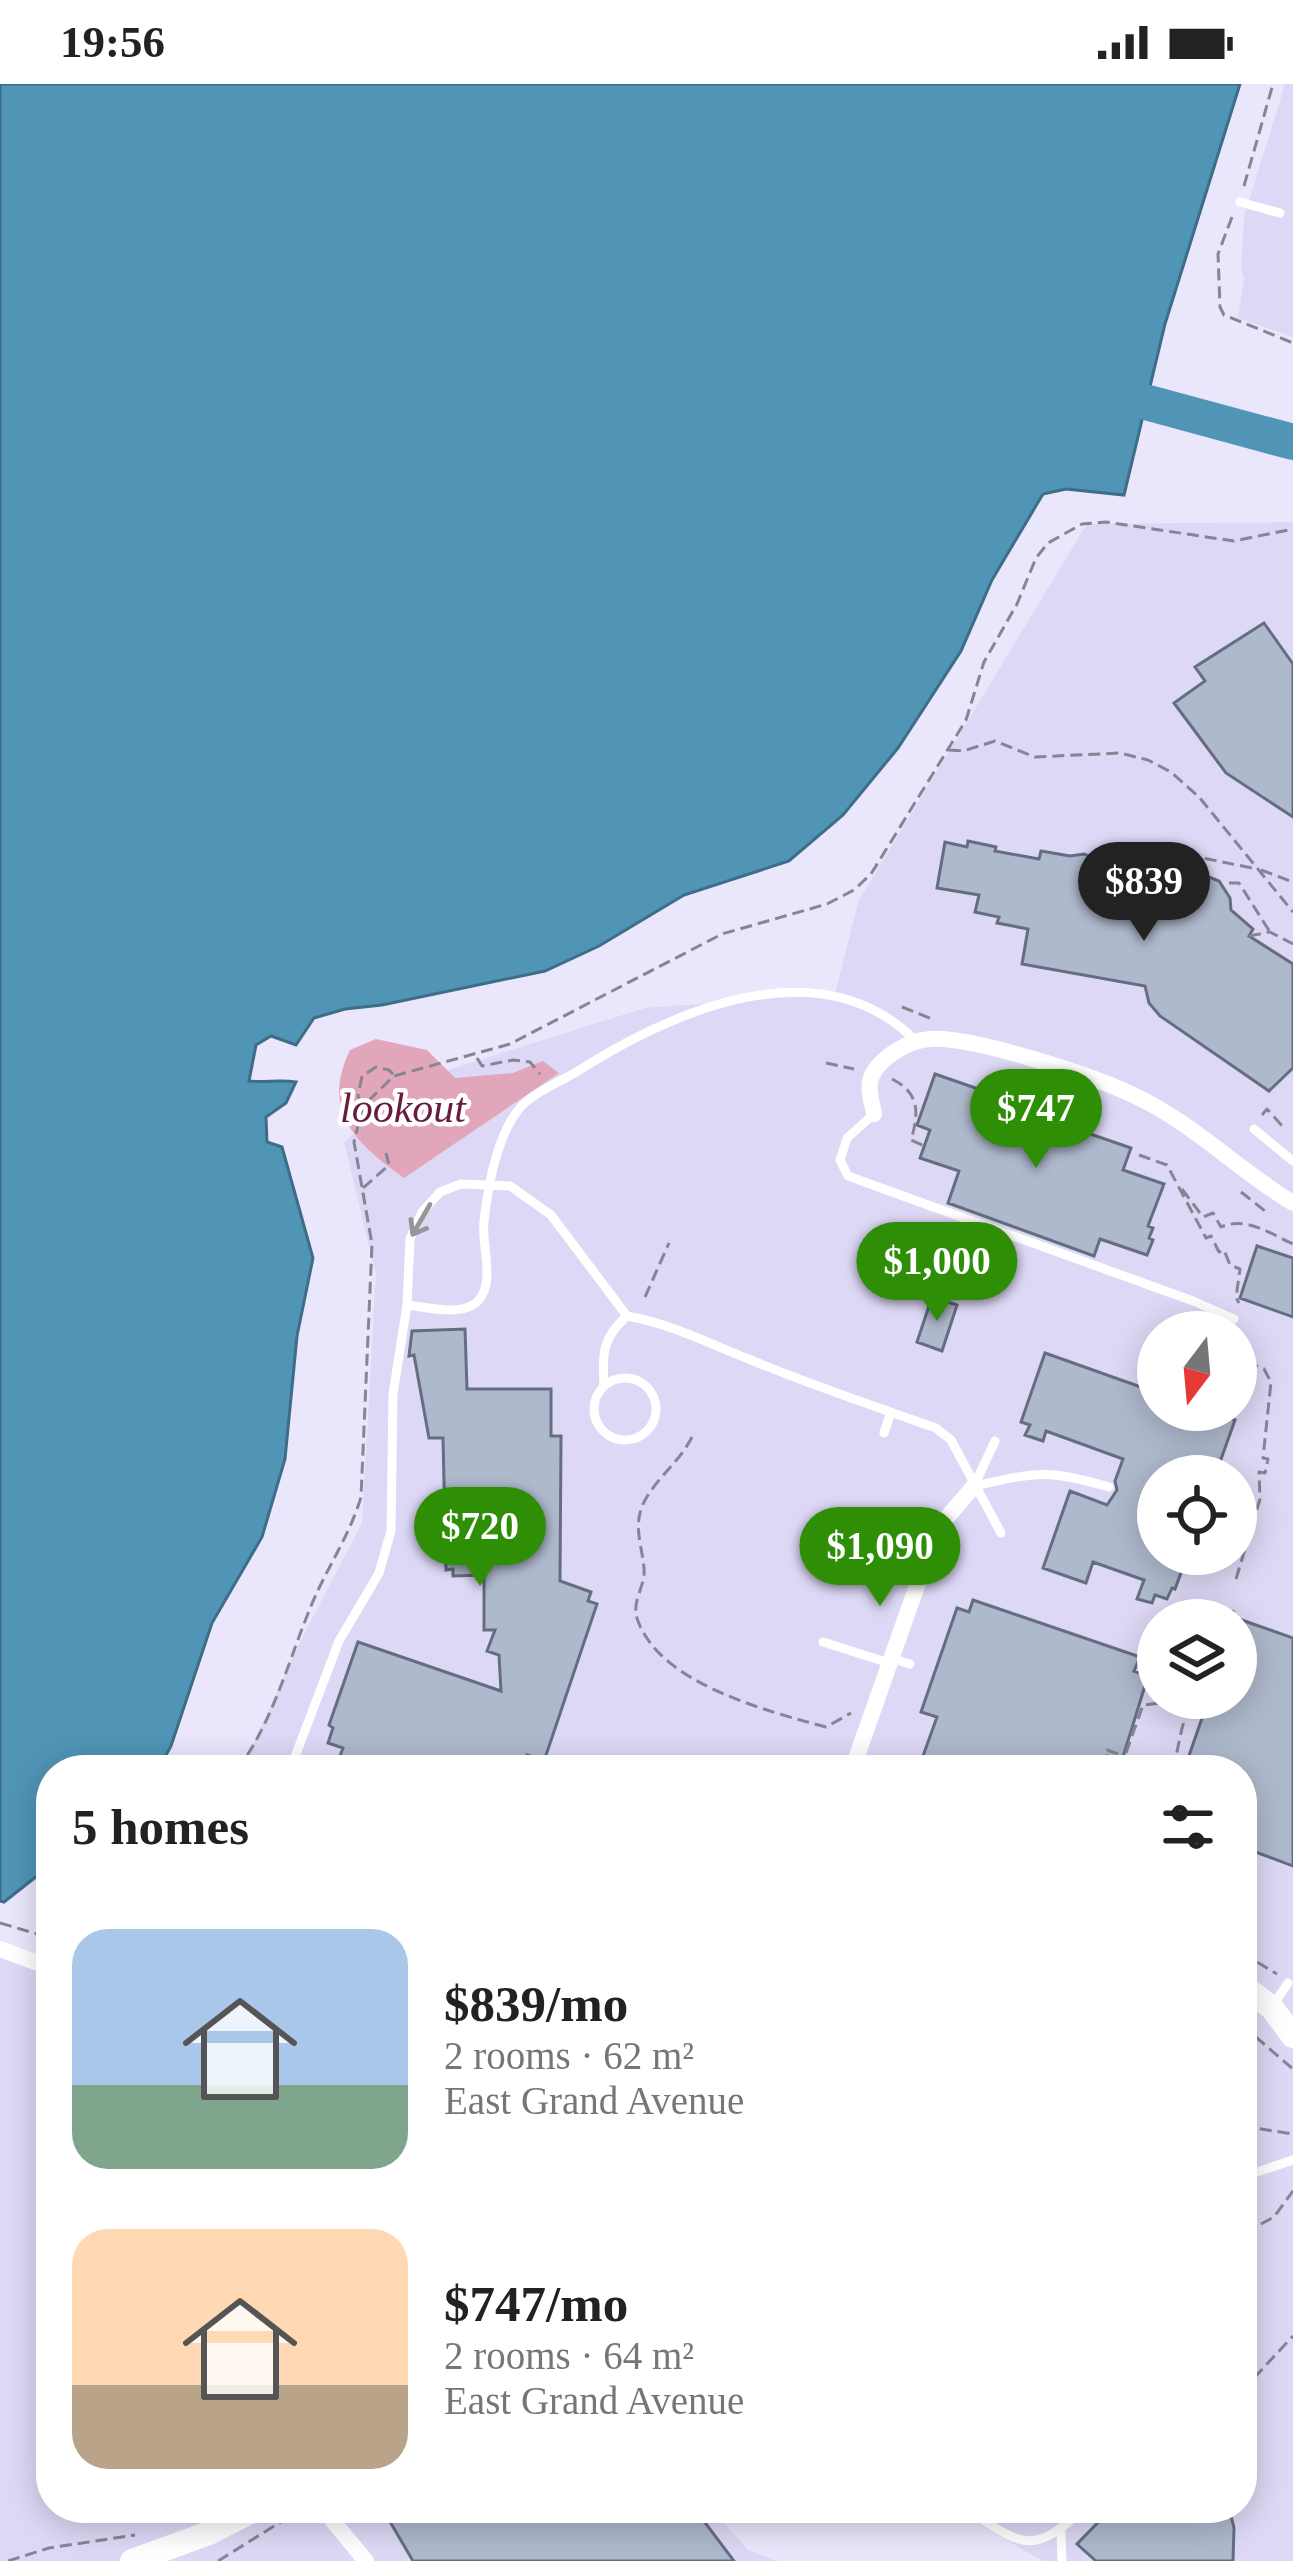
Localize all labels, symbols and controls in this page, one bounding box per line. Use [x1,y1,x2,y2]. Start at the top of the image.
text: 19:56 [60,17,165,67]
pin: $839 [1073,842,1215,944]
text: $839 [1105,859,1183,902]
pin: $747 [965,1069,1107,1171]
park label: lookout [340,1085,467,1131]
text: $747 [997,1086,1075,1129]
one-way arrow [408,1202,432,1237]
pin: $1,000 [839,1222,1035,1324]
text: $1,000 [883,1239,991,1282]
north arrow [1137,1311,1257,1431]
map controls [1137,1311,1257,1719]
button: locate [1137,1455,1257,1575]
pin: $720 [409,1487,551,1589]
text: $720 [441,1504,519,1547]
pin: $1,090 [782,1507,978,1609]
text: $1,090 [826,1524,934,1567]
button: layers [1137,1599,1257,1719]
icon: filters [1155,1794,1221,1860]
text: 5 homes [72,1799,249,1855]
text: $839/mo [444,1976,628,2032]
icon: home [168,1977,312,2121]
text: 2 rooms · 62 m² [444,2034,694,2077]
text: East Grand Avenue [444,2079,744,2122]
text: $747/mo [444,2276,628,2332]
icon: home [168,2277,312,2421]
text: 2 rooms · 64 m² [444,2334,694,2377]
text: East Grand Avenue [444,2379,744,2422]

